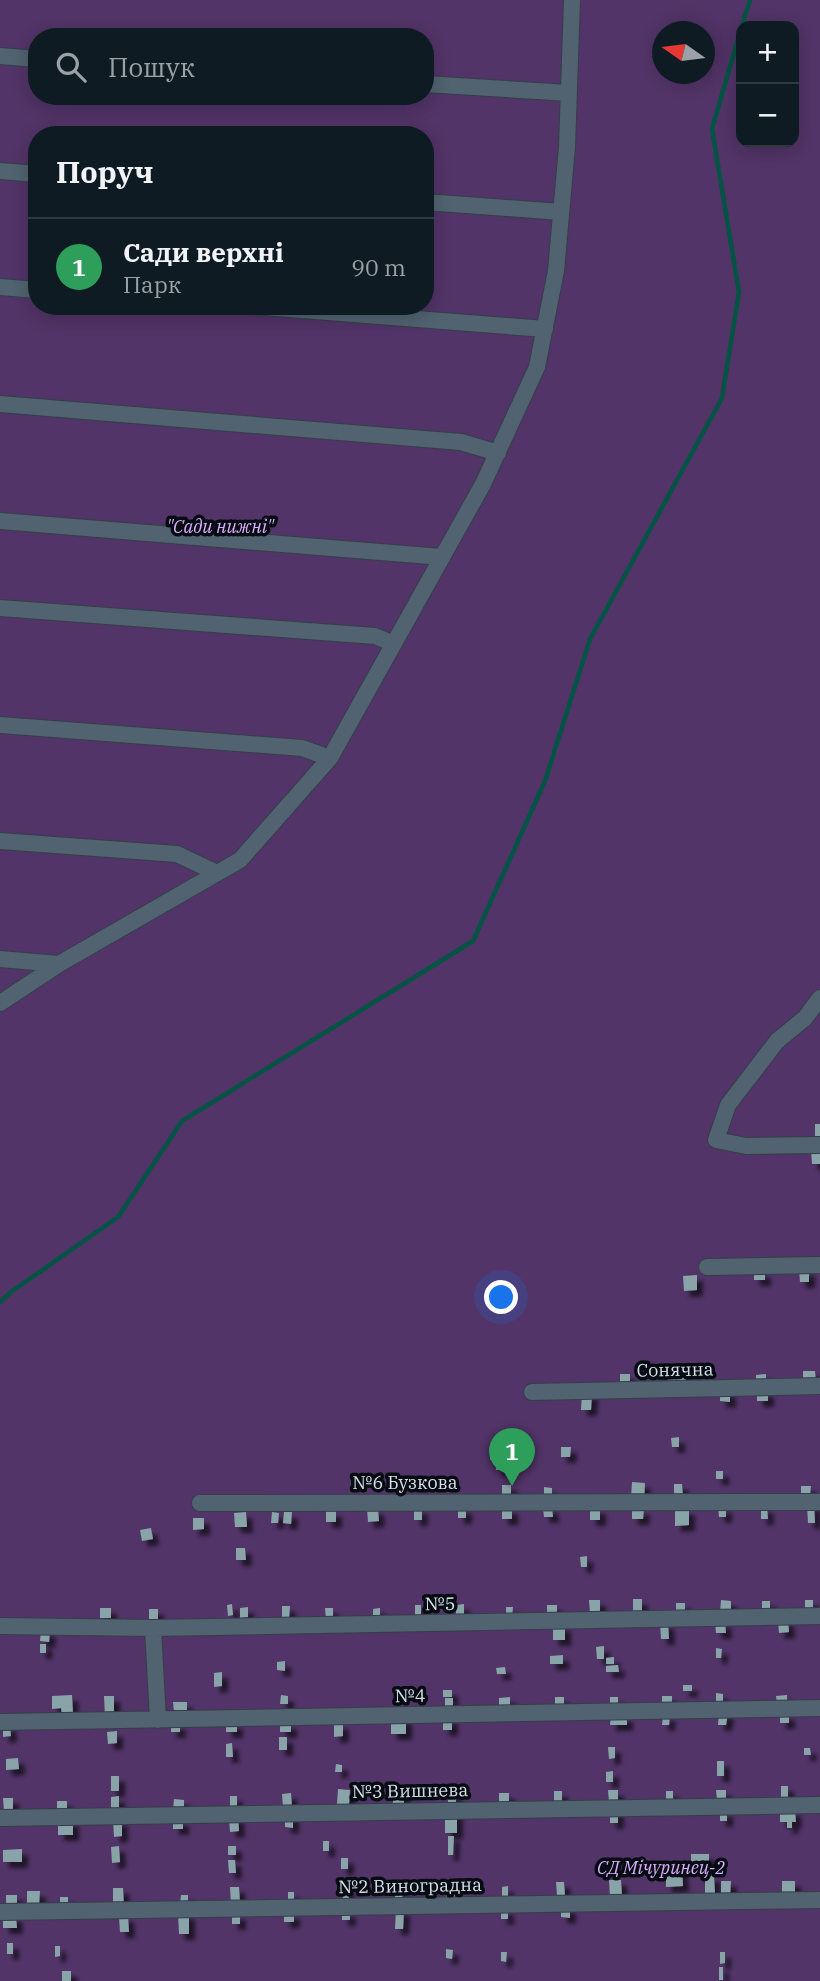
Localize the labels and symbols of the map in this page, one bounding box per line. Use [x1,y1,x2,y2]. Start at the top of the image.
north arrow [652,21,715,84]
park label: "Сади нижні" [166,515,275,538]
your location [484,1280,518,1314]
street label: Сонячна [636,1357,714,1382]
pin: 1 [489,1428,535,1486]
street label: №6 Бузкова [353,1471,458,1494]
street label: №5 [424,1592,456,1615]
street label: №4 [394,1684,426,1707]
street label: №3 Вишнева [352,1778,468,1803]
park label: СД Мічуринец-2 [597,1856,725,1879]
street label: №2 Виноградна [338,1873,482,1898]

